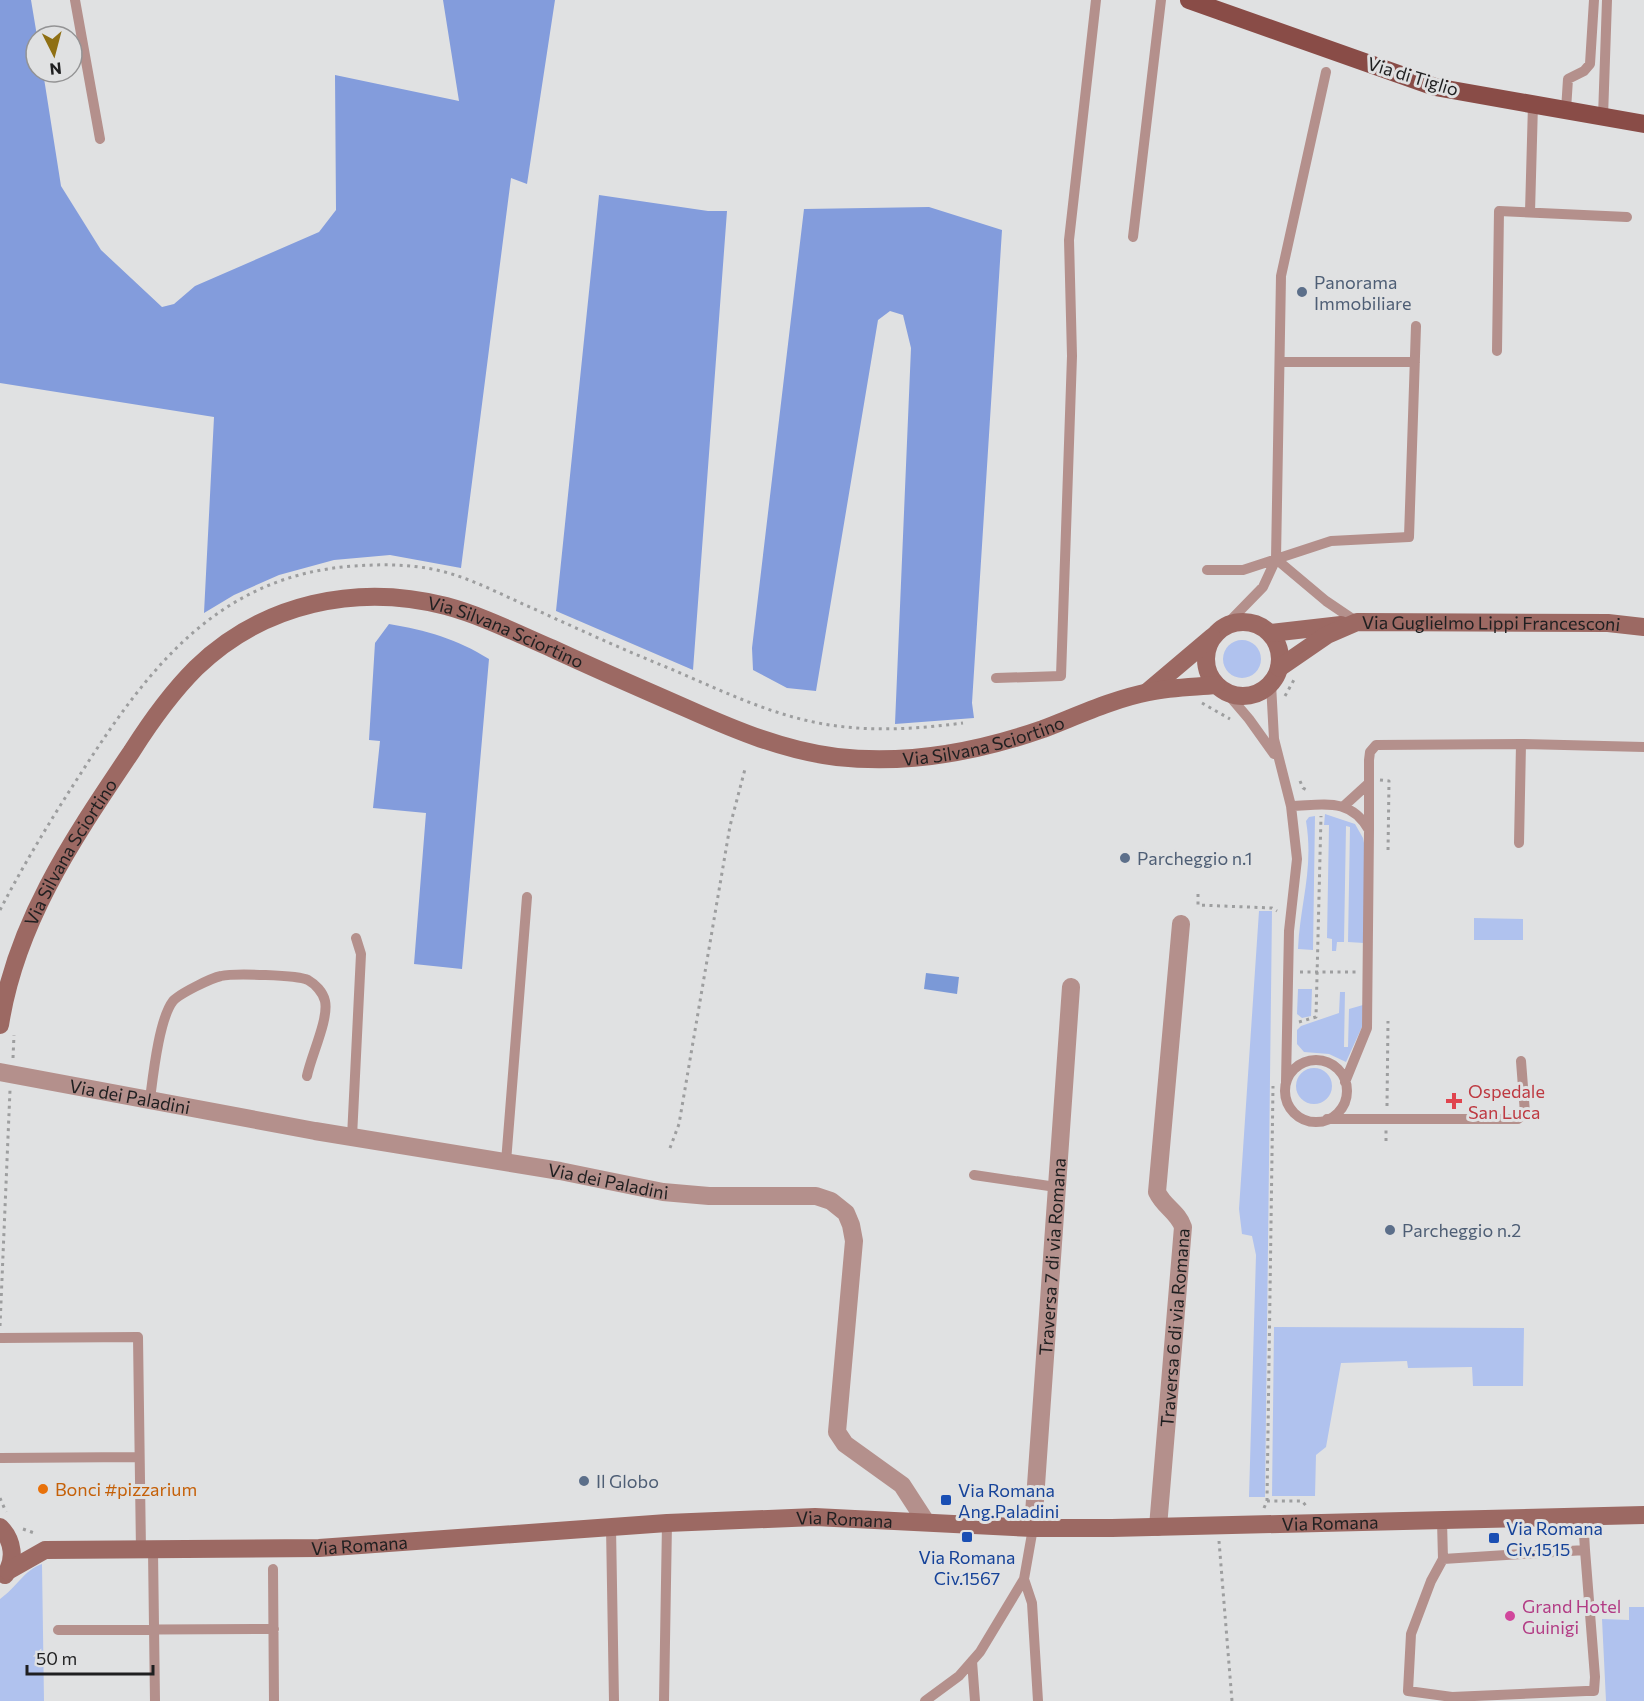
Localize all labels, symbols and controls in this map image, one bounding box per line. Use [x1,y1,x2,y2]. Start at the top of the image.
north arrow [24,24,84,84]
street label: Via di Tiglio [1365,52,1461,100]
text: N [49,59,63,79]
place label: Panorama Immobiliare [1314,271,1411,314]
marker: Panorama Immobiliare [1295,285,1309,299]
street label: Via Silvana Sciortino [426,591,587,673]
street label: Via Guglielmo Lippi Francesconi [1362,611,1621,635]
street label: Via Silvana Sciortino [901,711,1067,770]
street label: Via Silvana Sciortino [19,774,121,929]
place label: Parcheggio n.1 [1137,847,1253,869]
marker: Parcheggio n.1 [1118,851,1132,865]
street label: Via dei Paladini [67,1074,192,1118]
place label: Ospedale San Luca [1468,1080,1545,1123]
marker: Ospedale San Luca [1445,1092,1463,1110]
street label: Traversa 7 di via Romana [1034,1157,1070,1356]
street label: Via dei Paladini [546,1158,669,1203]
place label: Parcheggio n.2 [1402,1219,1521,1241]
marker: Parcheggio n.2 [1383,1223,1397,1237]
street label: Traversa 6 di via Romana [1155,1227,1194,1428]
place label: Il Globo [596,1470,659,1492]
marker: Il Globo [577,1474,591,1488]
place label: Bonci #pizzarium [55,1478,197,1500]
place label: Via Romana Ang.Paladini [958,1479,1059,1522]
marker: Bonci #pizzarium [36,1482,50,1496]
marker: Via Romana Ang.Paladini [939,1493,953,1507]
street label: Via Romana [795,1506,893,1532]
street label: Via Romana [1281,1510,1379,1535]
place label: Via Romana Civ.1515 [1506,1517,1603,1560]
marker: Via Romana Civ.1567 [960,1530,974,1544]
street label: Via Romana [311,1531,409,1559]
marker: Via Romana Civ.1515 [1487,1531,1501,1545]
place label: Via Romana Civ.1567 [919,1546,1015,1589]
place label: Grand Hotel Guinigi [1522,1595,1621,1638]
marker: Grand Hotel Guinigi [1503,1609,1517,1623]
scale bar [27,1638,153,1676]
text: 50 m [36,1647,77,1669]

